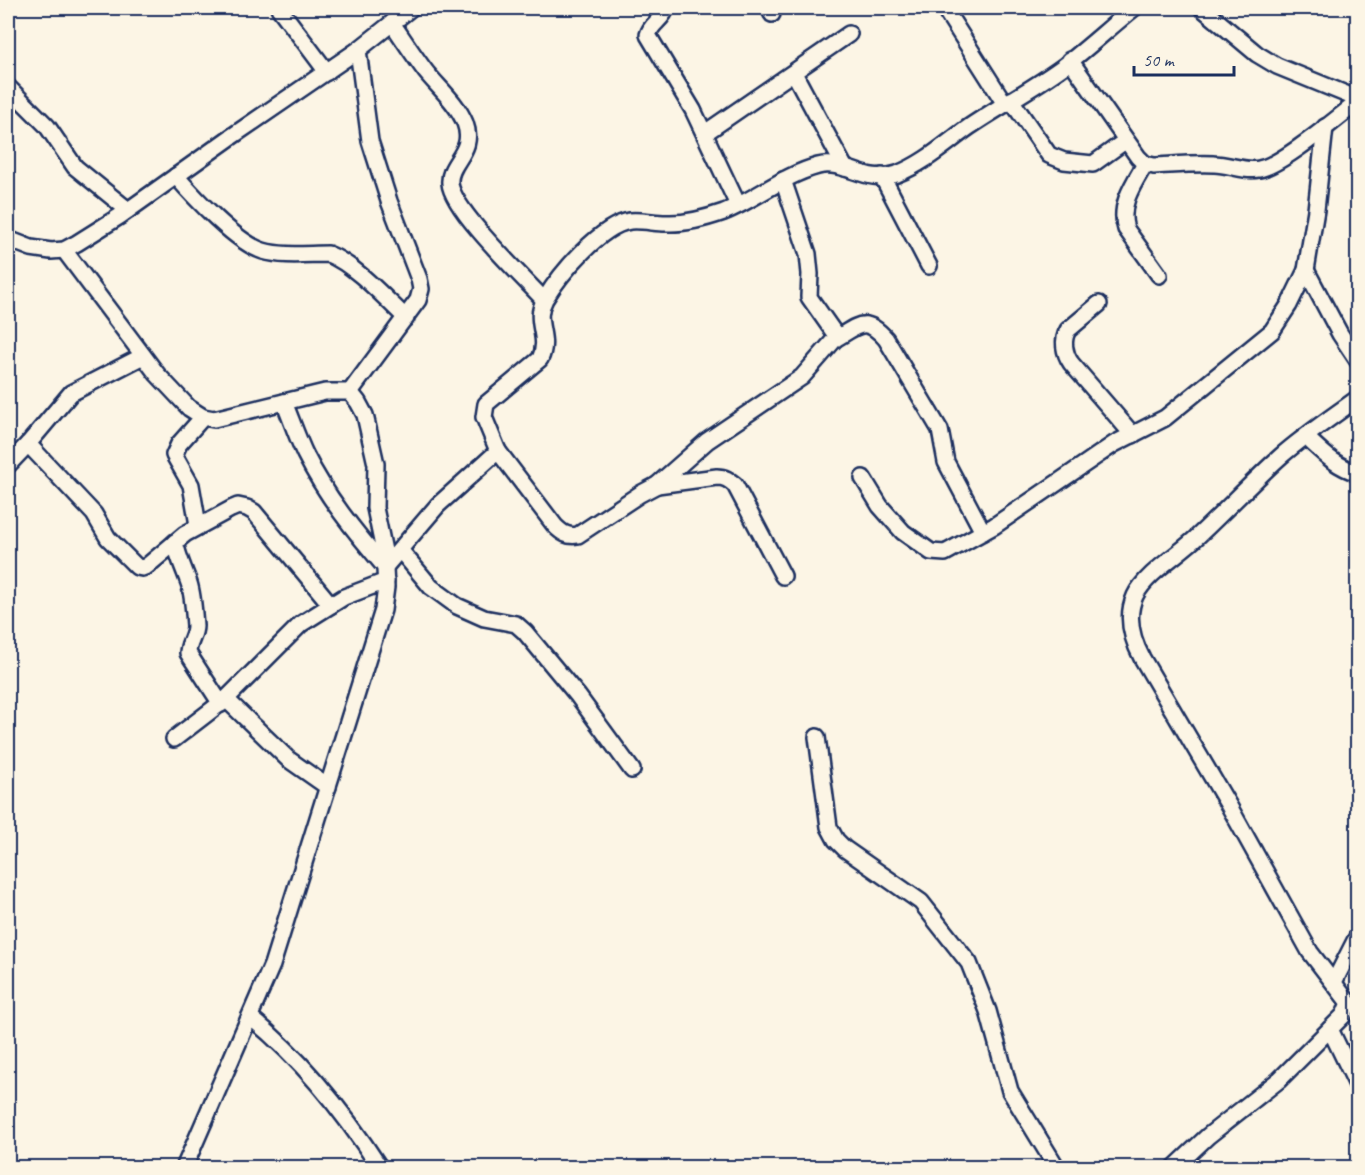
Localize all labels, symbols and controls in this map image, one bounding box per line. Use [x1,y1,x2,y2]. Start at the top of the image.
scale bar [1134,39,1234,77]
text: 50 m [1143,49,1176,71]

